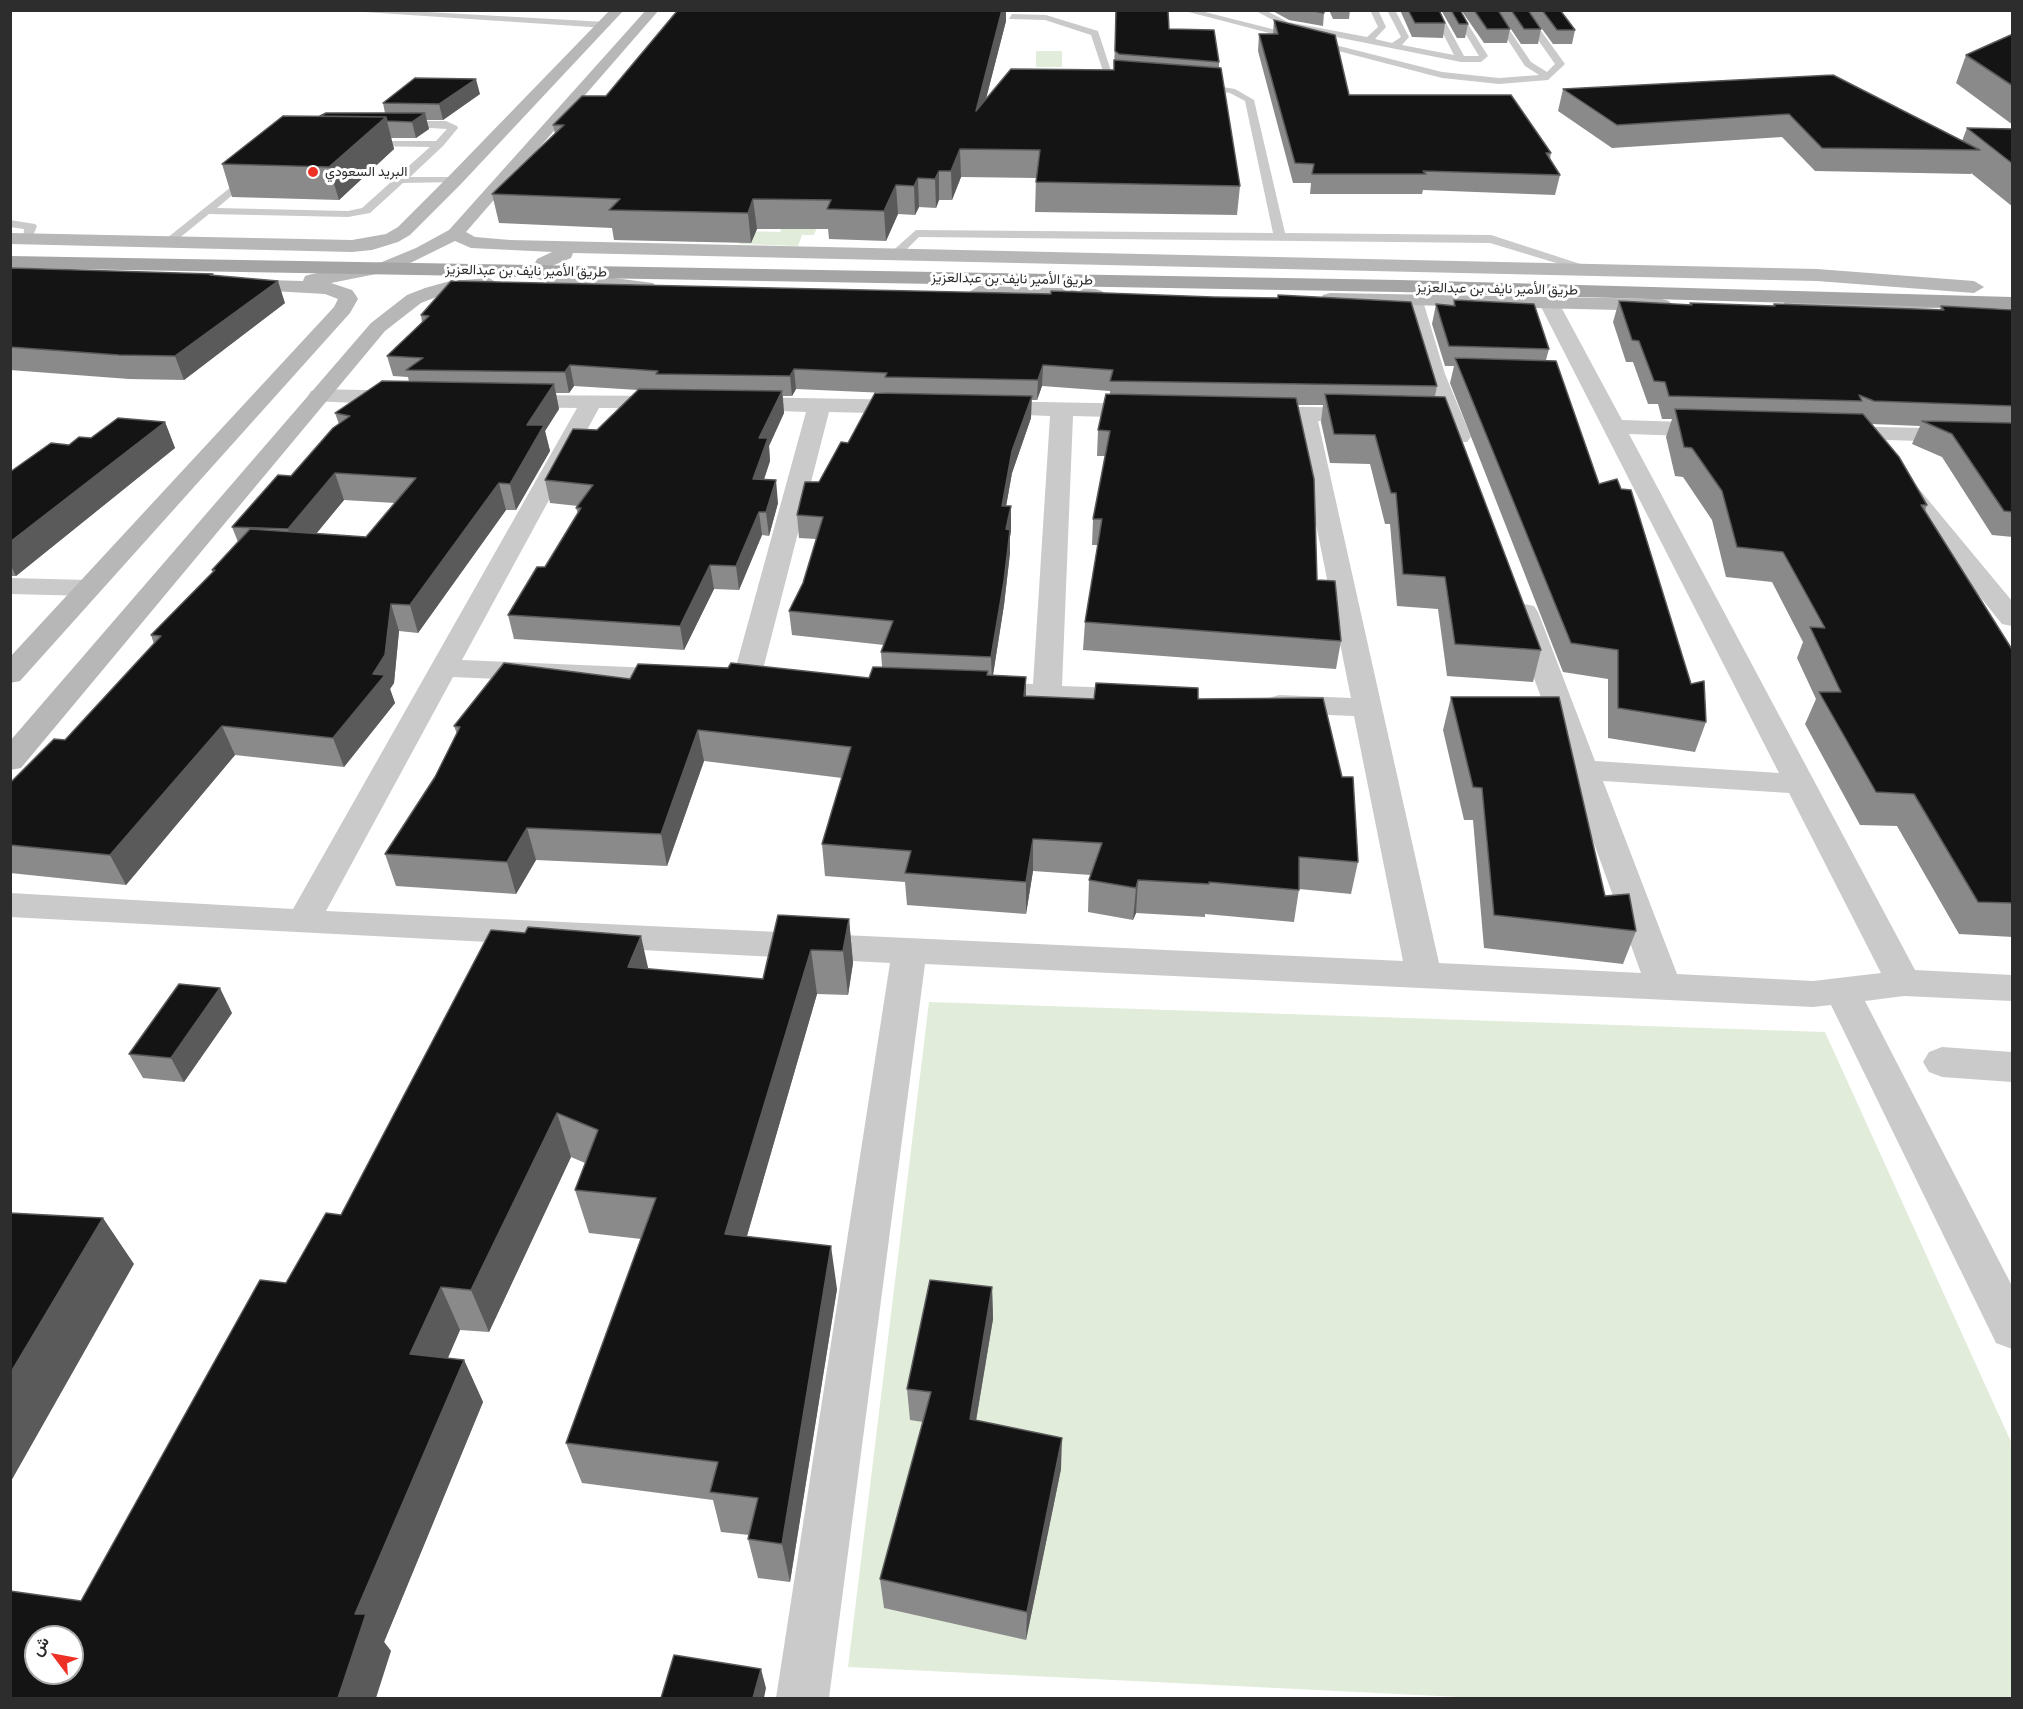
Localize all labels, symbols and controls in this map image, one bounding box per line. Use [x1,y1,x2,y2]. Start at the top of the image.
place label: البريد السعودي [325,164,407,180]
marker: البريد السعودي [306,165,320,179]
street label: طريق الأمير نايف بن عبدالعزيز [445,261,607,281]
street label: طريق الأمير نايف بن عبدالعزيز [931,269,1093,289]
street label: طريق الأمير نايف بن عبدالعزيز [1416,279,1578,299]
north arrow [24,1625,84,1685]
text: ش [27,1633,53,1659]

